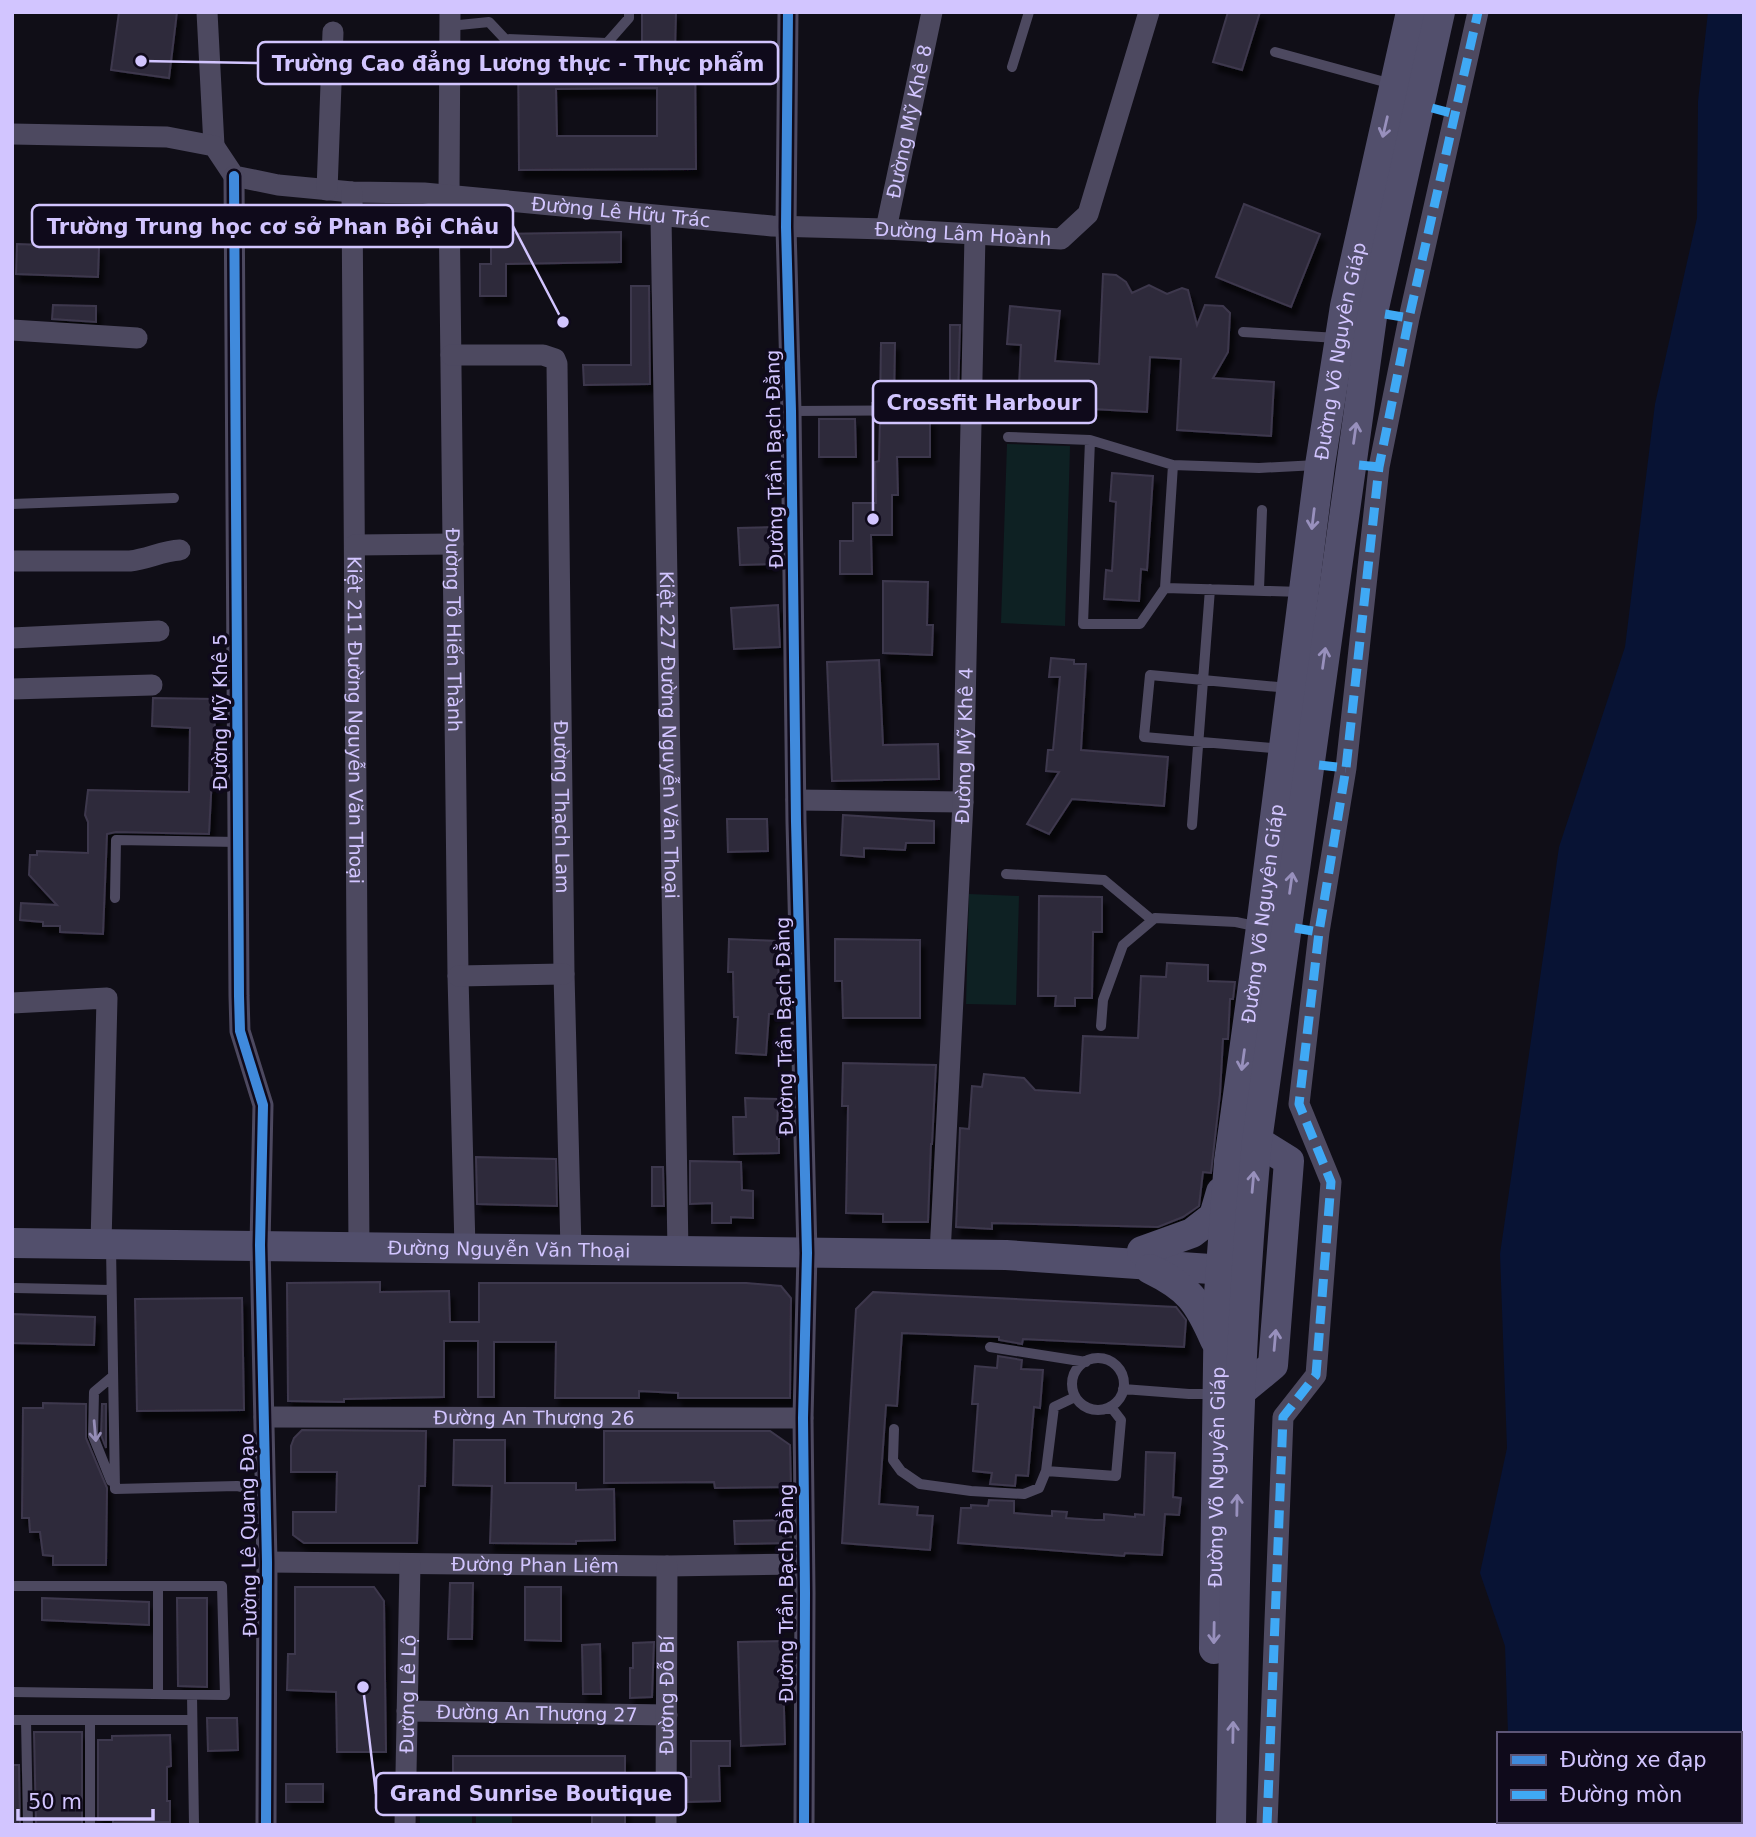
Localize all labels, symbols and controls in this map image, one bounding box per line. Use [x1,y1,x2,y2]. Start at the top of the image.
callout: Trường Cao đẳng Lương thực - Thực phẩm [258,42,778,84]
street label: Đường Mỹ Khê 8 [882,42,936,200]
text: Trường Cao đẳng Lương thực - Thực phẩm [272,50,764,76]
one-way arrow [1378,115,1391,138]
street label: Đường Lê Hữu Trác [530,192,711,231]
callout: Trường Trung học cơ sở Phan Bội Châu [32,205,513,247]
text: Trường Trung học cơ sở Phan Bội Châu [47,215,499,239]
street label: Đường Lâm Hoành [874,218,1052,249]
street label: Đường Võ Nguyên Giáp [1310,240,1370,462]
street label: Đường Trần Bạch Đằng [761,350,787,568]
callout: Crossfit Harbour [873,381,1096,423]
text: Crossfit Harbour [887,391,1082,415]
one-way arrow [1349,422,1362,445]
one-way arrow [1307,507,1320,530]
street label: Đường Tô Hiến Thành [442,528,466,732]
street label: Kiệt 211 Đường Nguyễn Văn Thoại [343,556,368,884]
street label: Kiệt 227 Đường Nguyễn Văn Thoại [656,571,683,899]
street label: Đường Mỹ Khê 5 [209,634,231,790]
one-way arrow [1318,647,1331,670]
street label: Đường Mỹ Khê 4 [951,667,977,824]
street label: Đường Thạch Lam [550,720,574,894]
street label: Đường Võ Nguyên Giáp [1237,803,1288,1025]
one-way arrow [1285,872,1298,895]
street label: Đường Trần Bạch Đằng [771,917,797,1135]
one-way arrow [1236,1048,1249,1071]
one-way arrow [1247,1171,1260,1194]
street label: Đường Nguyễn Văn Thoại [387,1237,631,1261]
one-way arrow [1269,1329,1282,1352]
street label: Đường Võ Nguyên Giáp [1204,1366,1229,1588]
street label: Đường An Thượng 26 [433,1406,635,1429]
one-way arrow [89,1419,102,1442]
street label: Đường Lê Quang Đạo [235,1433,261,1637]
street label: Đường Trần Bạch Đằng [775,1484,797,1702]
one-way arrow [1230,1493,1244,1516]
street label: Đường Phan Liêm [451,1553,619,1577]
one-way arrow [1207,1622,1221,1645]
street label: Đường Lê Lộ [395,1634,420,1754]
street label: Đường Đỗ Bí [655,1635,678,1755]
street label: Đường An Thượng 27 [436,1700,638,1726]
one-way arrow [1226,1721,1239,1744]
legend [1497,1732,1742,1823]
text: Đường xe đạp [1560,1748,1707,1772]
callout: Grand Sunrise Boutique [376,1773,686,1815]
scale bar [18,1778,152,1822]
text: Grand Sunrise Boutique [390,1782,672,1806]
text: Đường mòn [1560,1783,1682,1807]
text: 50 m [28,1790,82,1814]

